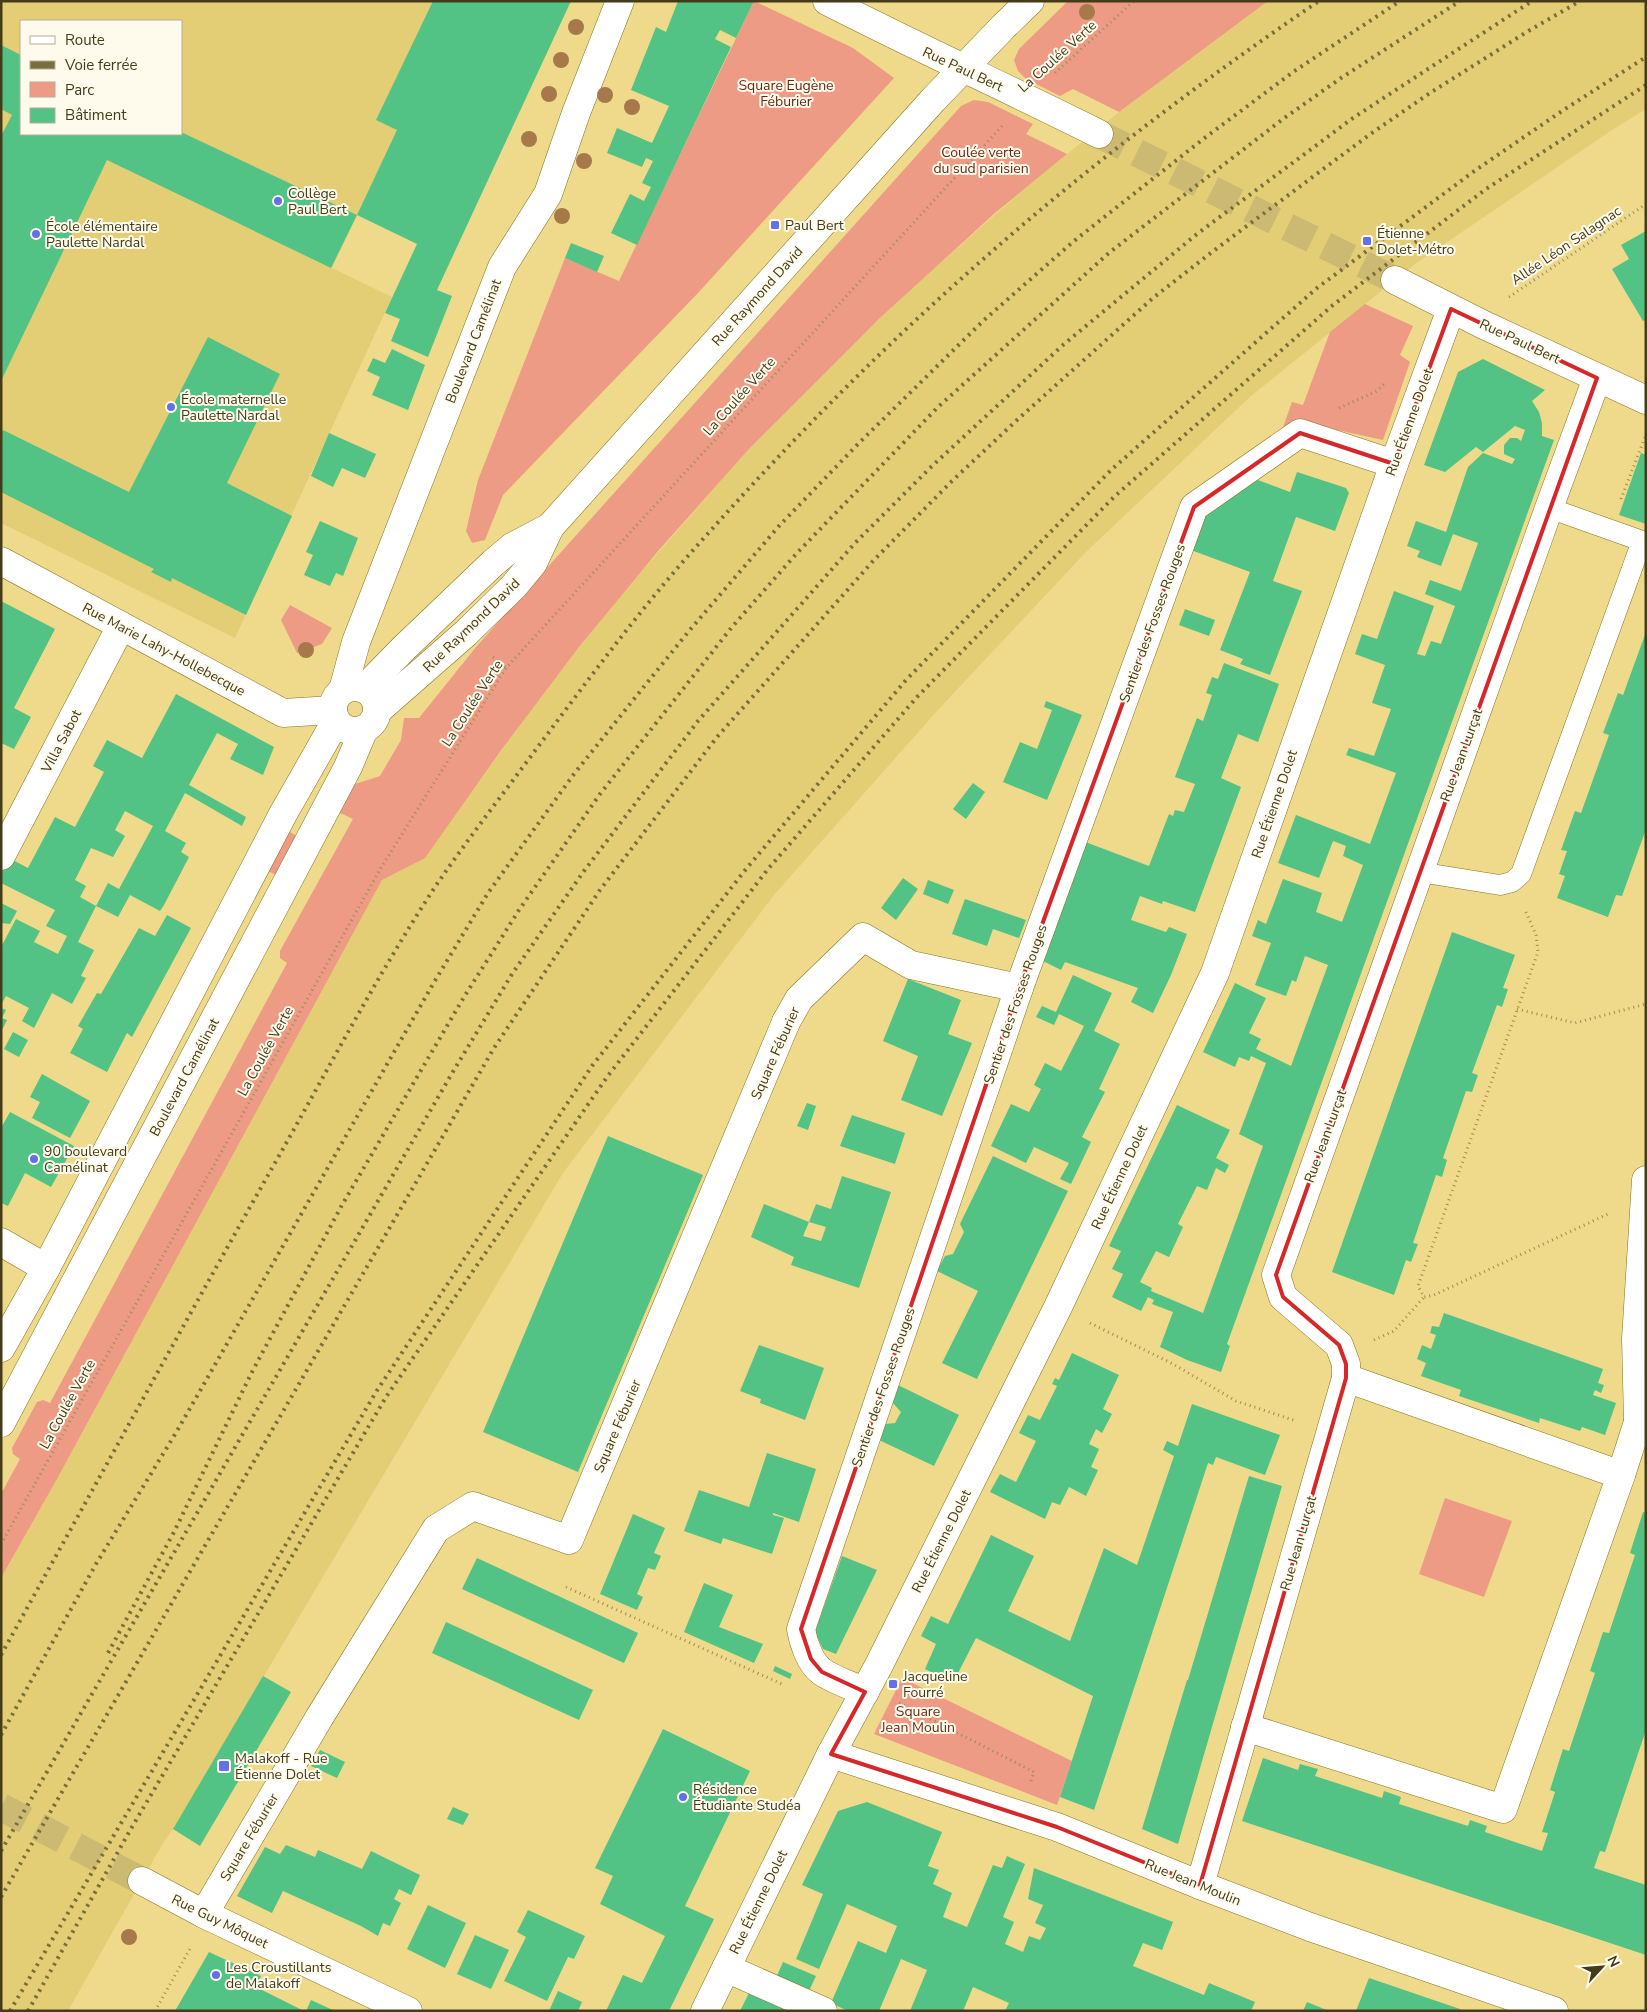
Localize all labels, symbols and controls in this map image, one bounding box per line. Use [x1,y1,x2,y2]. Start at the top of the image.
street label: La Coulée Verte [1014,16,1101,97]
legend [20,20,182,135]
text: Route [65,30,105,50]
street label: Rue Paul Bert [919,42,1006,96]
text: Voie ferrée [64,55,137,75]
park label: Square Eugène Féburier [738,76,834,111]
text: Parc [65,80,94,100]
text: Bâtiment [65,105,127,125]
park label: Coulée verte du sud parisien [933,143,1029,178]
place label: Collège Paul Bert [288,184,347,219]
marker: Collège Paul Bert [272,195,284,207]
street label: Allée Léon Salagnac [1508,201,1625,289]
place label: Paul Bert [785,216,844,235]
place label: École élémentaire Paulette Nardal [46,217,158,252]
marker: Paul Bert [769,219,781,231]
place label: Étienne Dolet-Métro [1377,224,1455,259]
marker: École élémentaire Paulette Nardal [30,228,42,240]
marker: Étienne Dolet-Métro [1361,235,1373,247]
street label: Rue Raymond David [707,242,807,350]
street label: Boulevard Camélinat [441,276,506,406]
street label: Rue Paul Bert [1476,314,1563,368]
street label: La Coulée Verte [699,353,780,440]
street label: Rue Étienne Dolet [1381,366,1438,479]
place label: École maternelle Paulette Nardal [181,390,286,425]
marker: École maternelle Paulette Nardal [165,401,177,413]
street label: Sentier des Fosses Rouges [1115,541,1190,705]
street label: Rue Raymond David [419,574,524,677]
street label: Rue Marie Lahy-Hollebecque [79,598,249,701]
street label: La Coulée Verte [437,656,508,750]
street label: Villa Sabot [36,706,86,777]
street label: Rue Jean Lurçat [1436,706,1487,805]
street label: Rue Étienne Dolet [1247,747,1302,861]
street label: Sentier des Fosses Rouges [979,921,1052,1087]
street label: La Coulée Verte [233,1003,298,1099]
street label: Square Féburier [747,1004,804,1103]
street label: Boulevard Camélinat [145,1015,224,1140]
street label: Rue Jean Lurçat [1300,1087,1351,1186]
street label: Rue Étienne Dolet [1087,1122,1152,1233]
place label: 90 boulevard Camélinat [44,1142,127,1177]
marker: 90 boulevard Camélinat [28,1153,40,1165]
street label: Sentier des Fosses Rouges [847,1304,920,1470]
street label: La Coulée Verte [35,1356,100,1452]
street label: Square Féburier [589,1377,646,1476]
street label: Rue Étienne Dolet [907,1486,976,1596]
street label: Rue Jean Lurçat [1276,1493,1321,1593]
place label: Jacqueline Fourré [902,1667,968,1702]
marker: Jacqueline Fourré [887,1678,899,1690]
park label: Square Jean Moulin [880,1702,955,1737]
place label: Malakoff - Rue Étienne Dolet [235,1749,327,1784]
marker: Malakoff - Rue Étienne Dolet [217,1759,231,1773]
place label: Résidence Étudiante Studéa [693,1780,801,1815]
street label: Square Féburier [216,1790,283,1885]
marker: Résidence Étudiante Studéa [677,1791,689,1803]
street label: Rue Étienne Dolet [725,1847,792,1957]
street label: Rue Jean Moulin [1142,1855,1244,1910]
street label: Rue Guy Môquet [168,1890,271,1953]
north arrow [1577,1942,1627,1992]
text: N [1602,1953,1624,1970]
place label: Les Croustillants de Malakoff [226,1958,332,1993]
marker: Les Croustillants de Malakoff [210,1969,222,1981]

